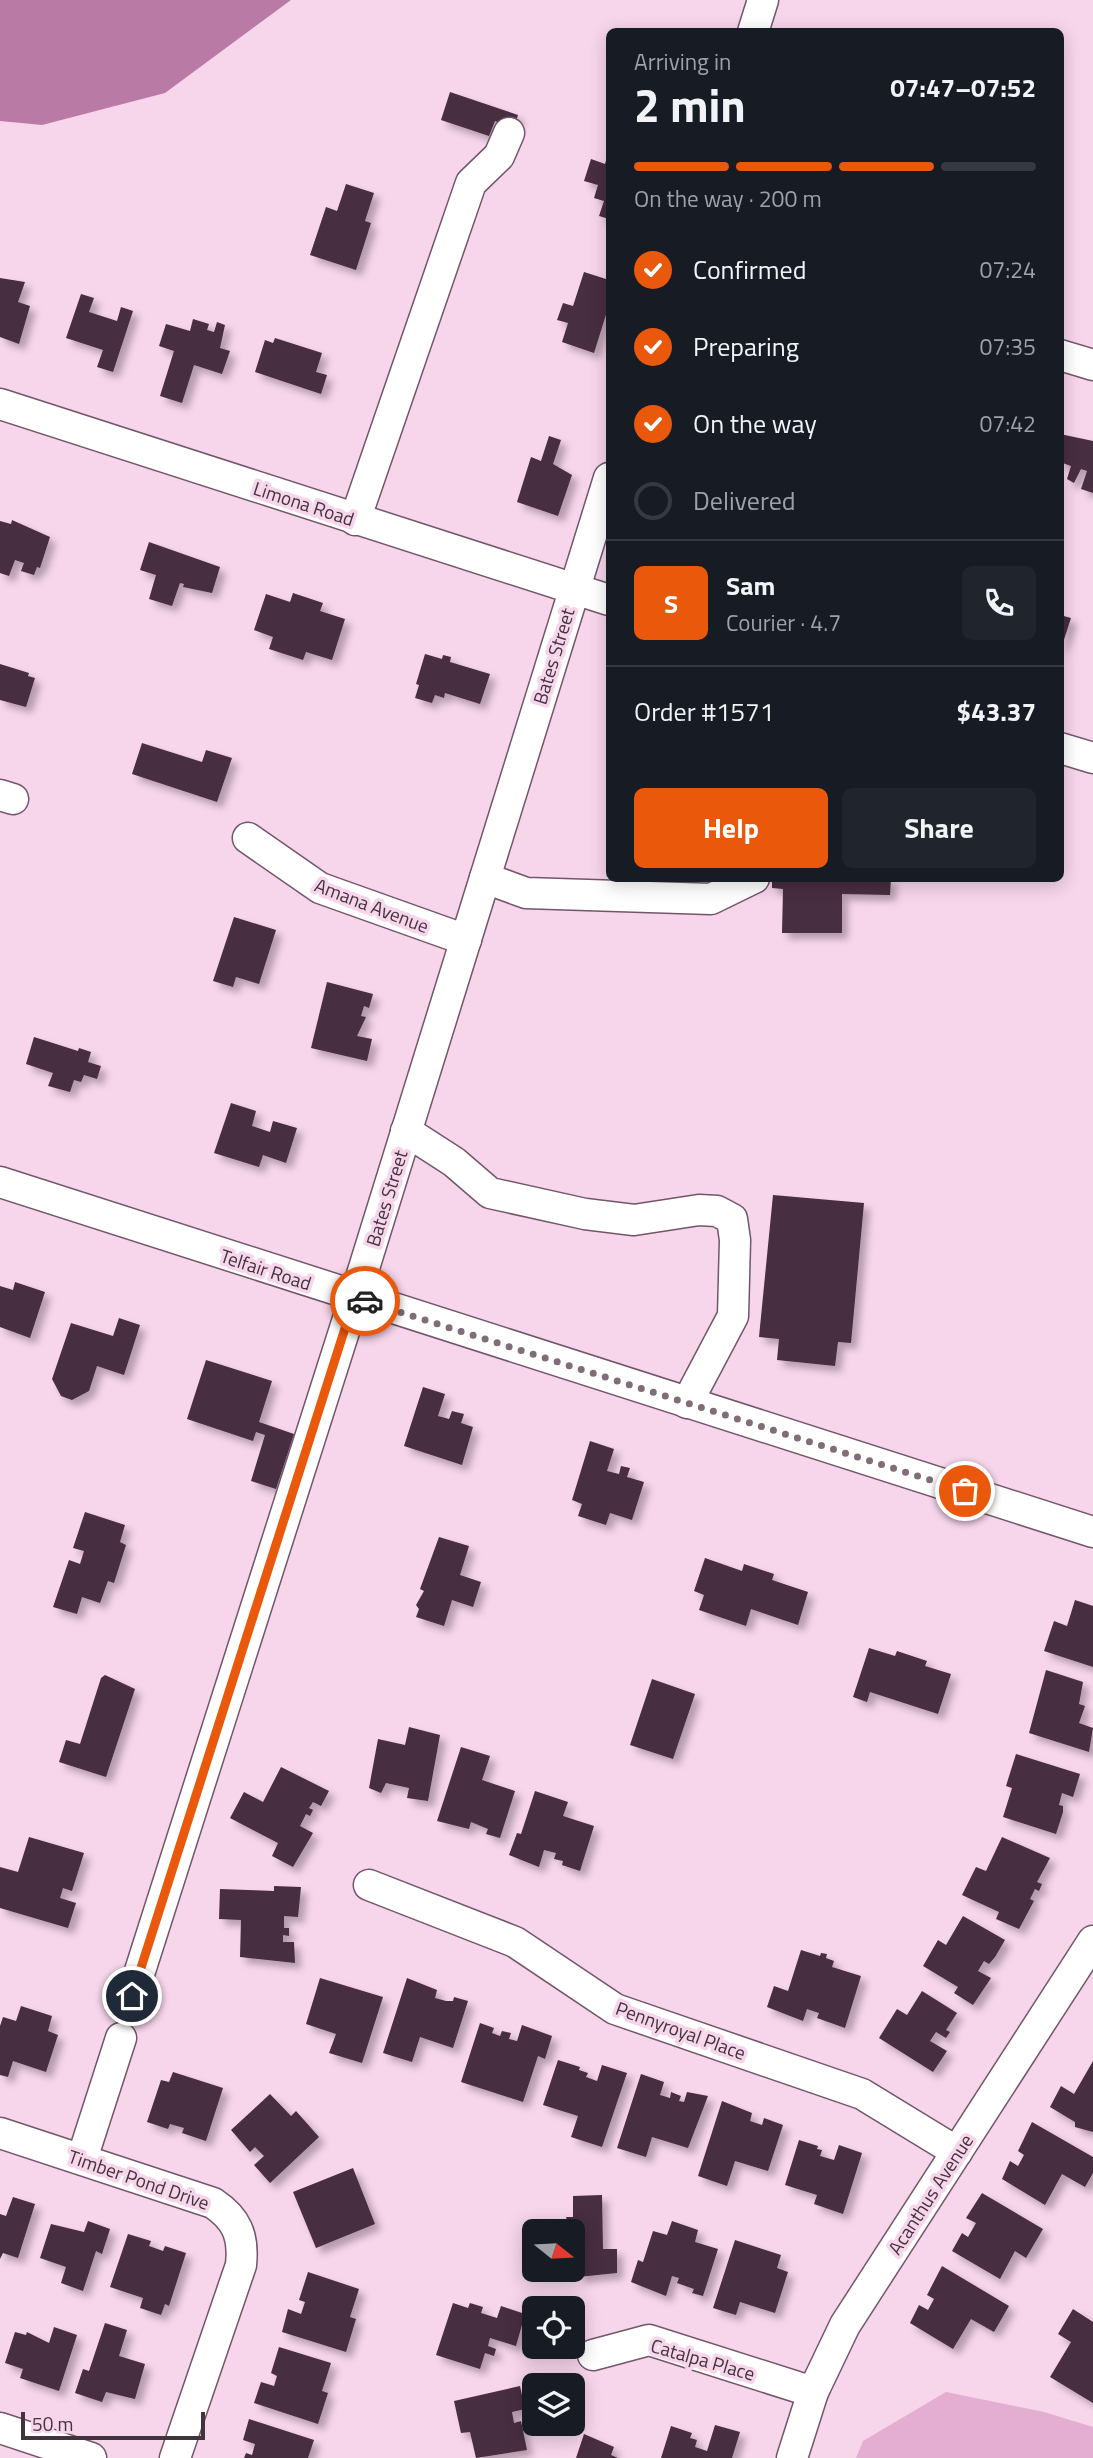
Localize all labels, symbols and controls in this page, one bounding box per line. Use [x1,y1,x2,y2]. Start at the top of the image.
text: Arriving in [634,44,731,79]
text: 07:47–07:52 [890,68,1036,107]
text: 2 min [634,70,746,140]
text: On the way · 200 m [634,181,822,216]
text: Confirmed [693,250,807,289]
icon: check [634,251,672,289]
text: 07:24 [979,252,1036,287]
text: Preparing [693,327,799,366]
icon: check [634,328,672,366]
text: 07:35 [979,329,1036,364]
text: On the way [693,404,817,443]
icon: check [634,405,672,443]
text: 07:42 [979,406,1036,441]
street label: Limona Road [250,473,358,533]
text: Delivered [693,481,796,520]
text: Sam [726,566,775,605]
button: phone [962,566,1036,640]
text: S [664,584,678,623]
street label: Bates Street [525,604,582,708]
text: Courier · 4.7 [726,605,841,640]
text: Order #1571 [634,692,774,731]
text: $43.37 [957,692,1036,731]
button: Help [634,788,828,868]
button: Share [842,788,1036,868]
street label: Amana Avenue [311,870,433,940]
street label: Bates Street [358,1146,415,1250]
street label: Telfair Road [217,1241,315,1297]
courier [330,1266,400,1336]
icon: car [346,1282,384,1320]
pin [935,1461,995,1521]
icon: bag [946,1472,984,1510]
pin [102,1966,162,2026]
icon: home [113,1977,151,2015]
street label: Pennyroyal Place [612,1993,750,2067]
street label: Acanthus Avenue [880,2128,980,2260]
street label: Timber Pond Drive [65,2141,213,2217]
north arrow [522,2219,584,2282]
map controls [522,2219,585,2436]
button: locate [522,2296,585,2359]
street label: Catalpa Place [648,2330,758,2388]
button: layers [522,2373,585,2436]
scale bar [21,2409,205,2441]
text: 50 m [32,2409,73,2438]

